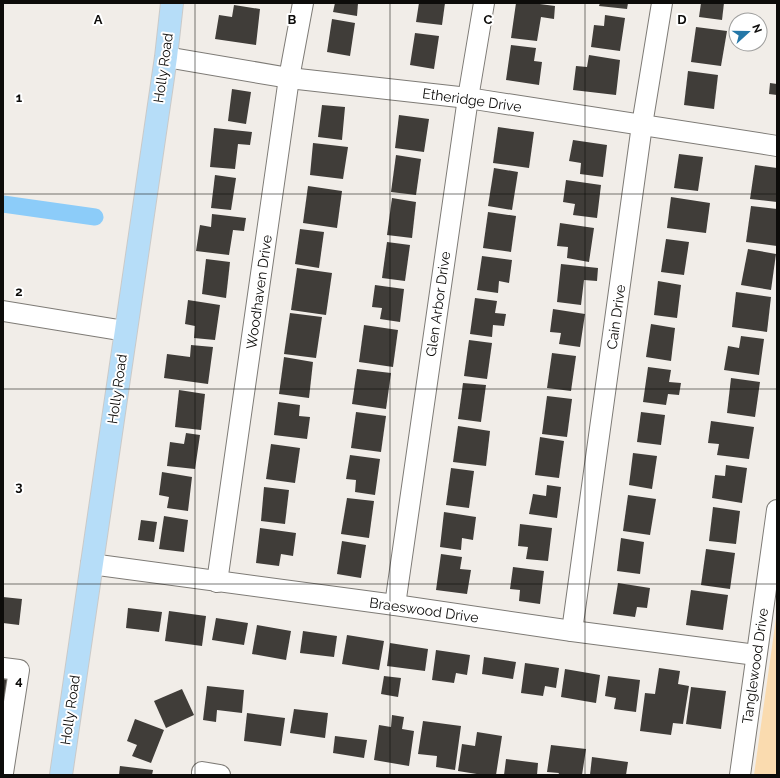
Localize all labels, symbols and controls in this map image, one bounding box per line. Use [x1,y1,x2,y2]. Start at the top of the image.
text: A [94,12,103,27]
text: B [288,12,297,27]
text: C [484,12,493,27]
text: D [677,12,687,27]
north arrow [728,12,768,52]
text: N [749,22,764,35]
street label: Holly Road [150,32,176,104]
street label: Etheridge Drive [421,85,523,115]
text: 1 [16,90,23,105]
street label: Woodhaven Drive [243,234,275,350]
street label: Glen Arbor Drive [423,250,453,358]
street label: Cain Drive [604,283,628,351]
text: 2 [15,284,23,299]
street label: Holly Road [104,353,130,425]
text: 3 [15,479,23,494]
street label: Braeswood Drive [368,594,480,626]
street label: Tanglewood Drive [739,607,771,725]
text: 4 [15,673,23,688]
street label: Holly Road [57,674,83,746]

